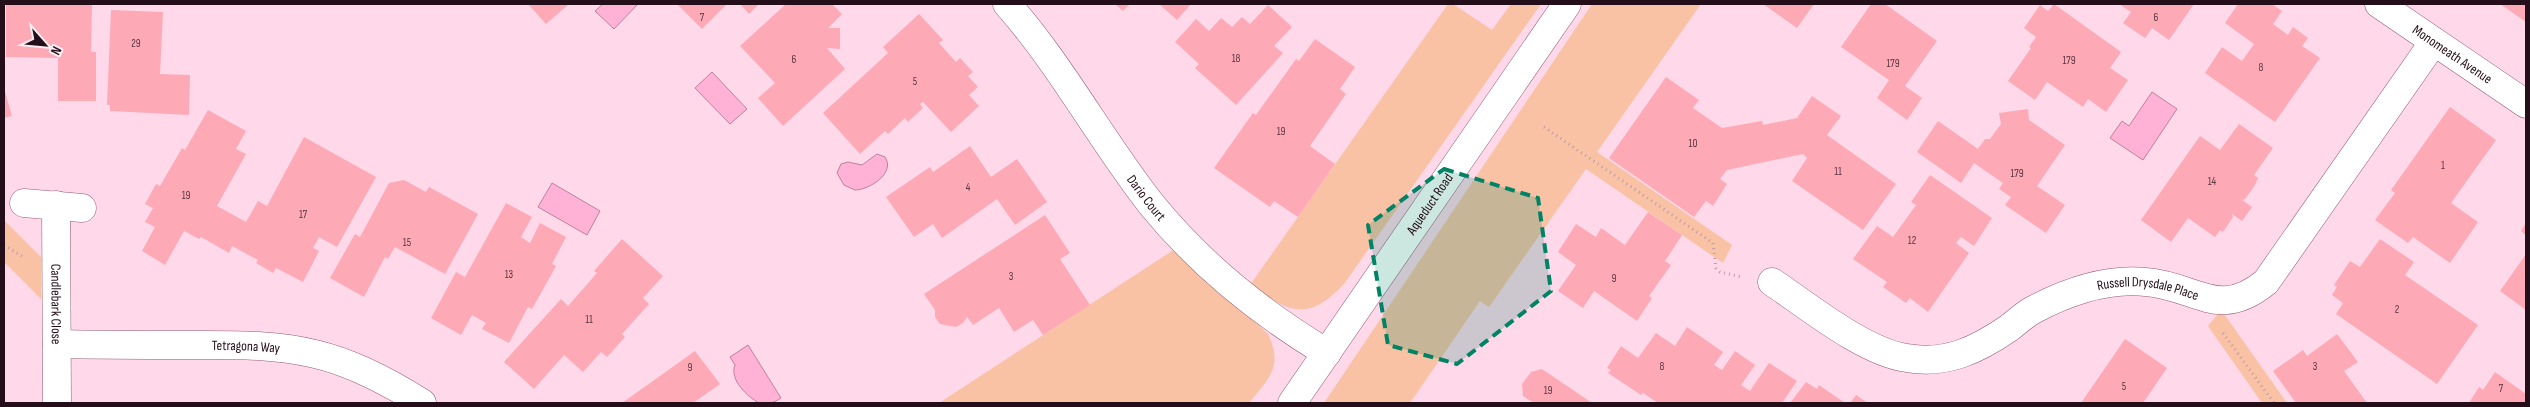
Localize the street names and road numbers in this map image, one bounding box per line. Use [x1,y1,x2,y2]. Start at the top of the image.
street label: Monomeath Avenue [2409,21,2496,87]
street label: Aqueduct Road [1402,170,1456,238]
street label: Dario Court [1123,171,1170,224]
street label: Candlebark Close [48,264,65,344]
street label: Russell Drysdale Place [2095,273,2201,304]
street label: Tetragona Way [212,336,282,356]

